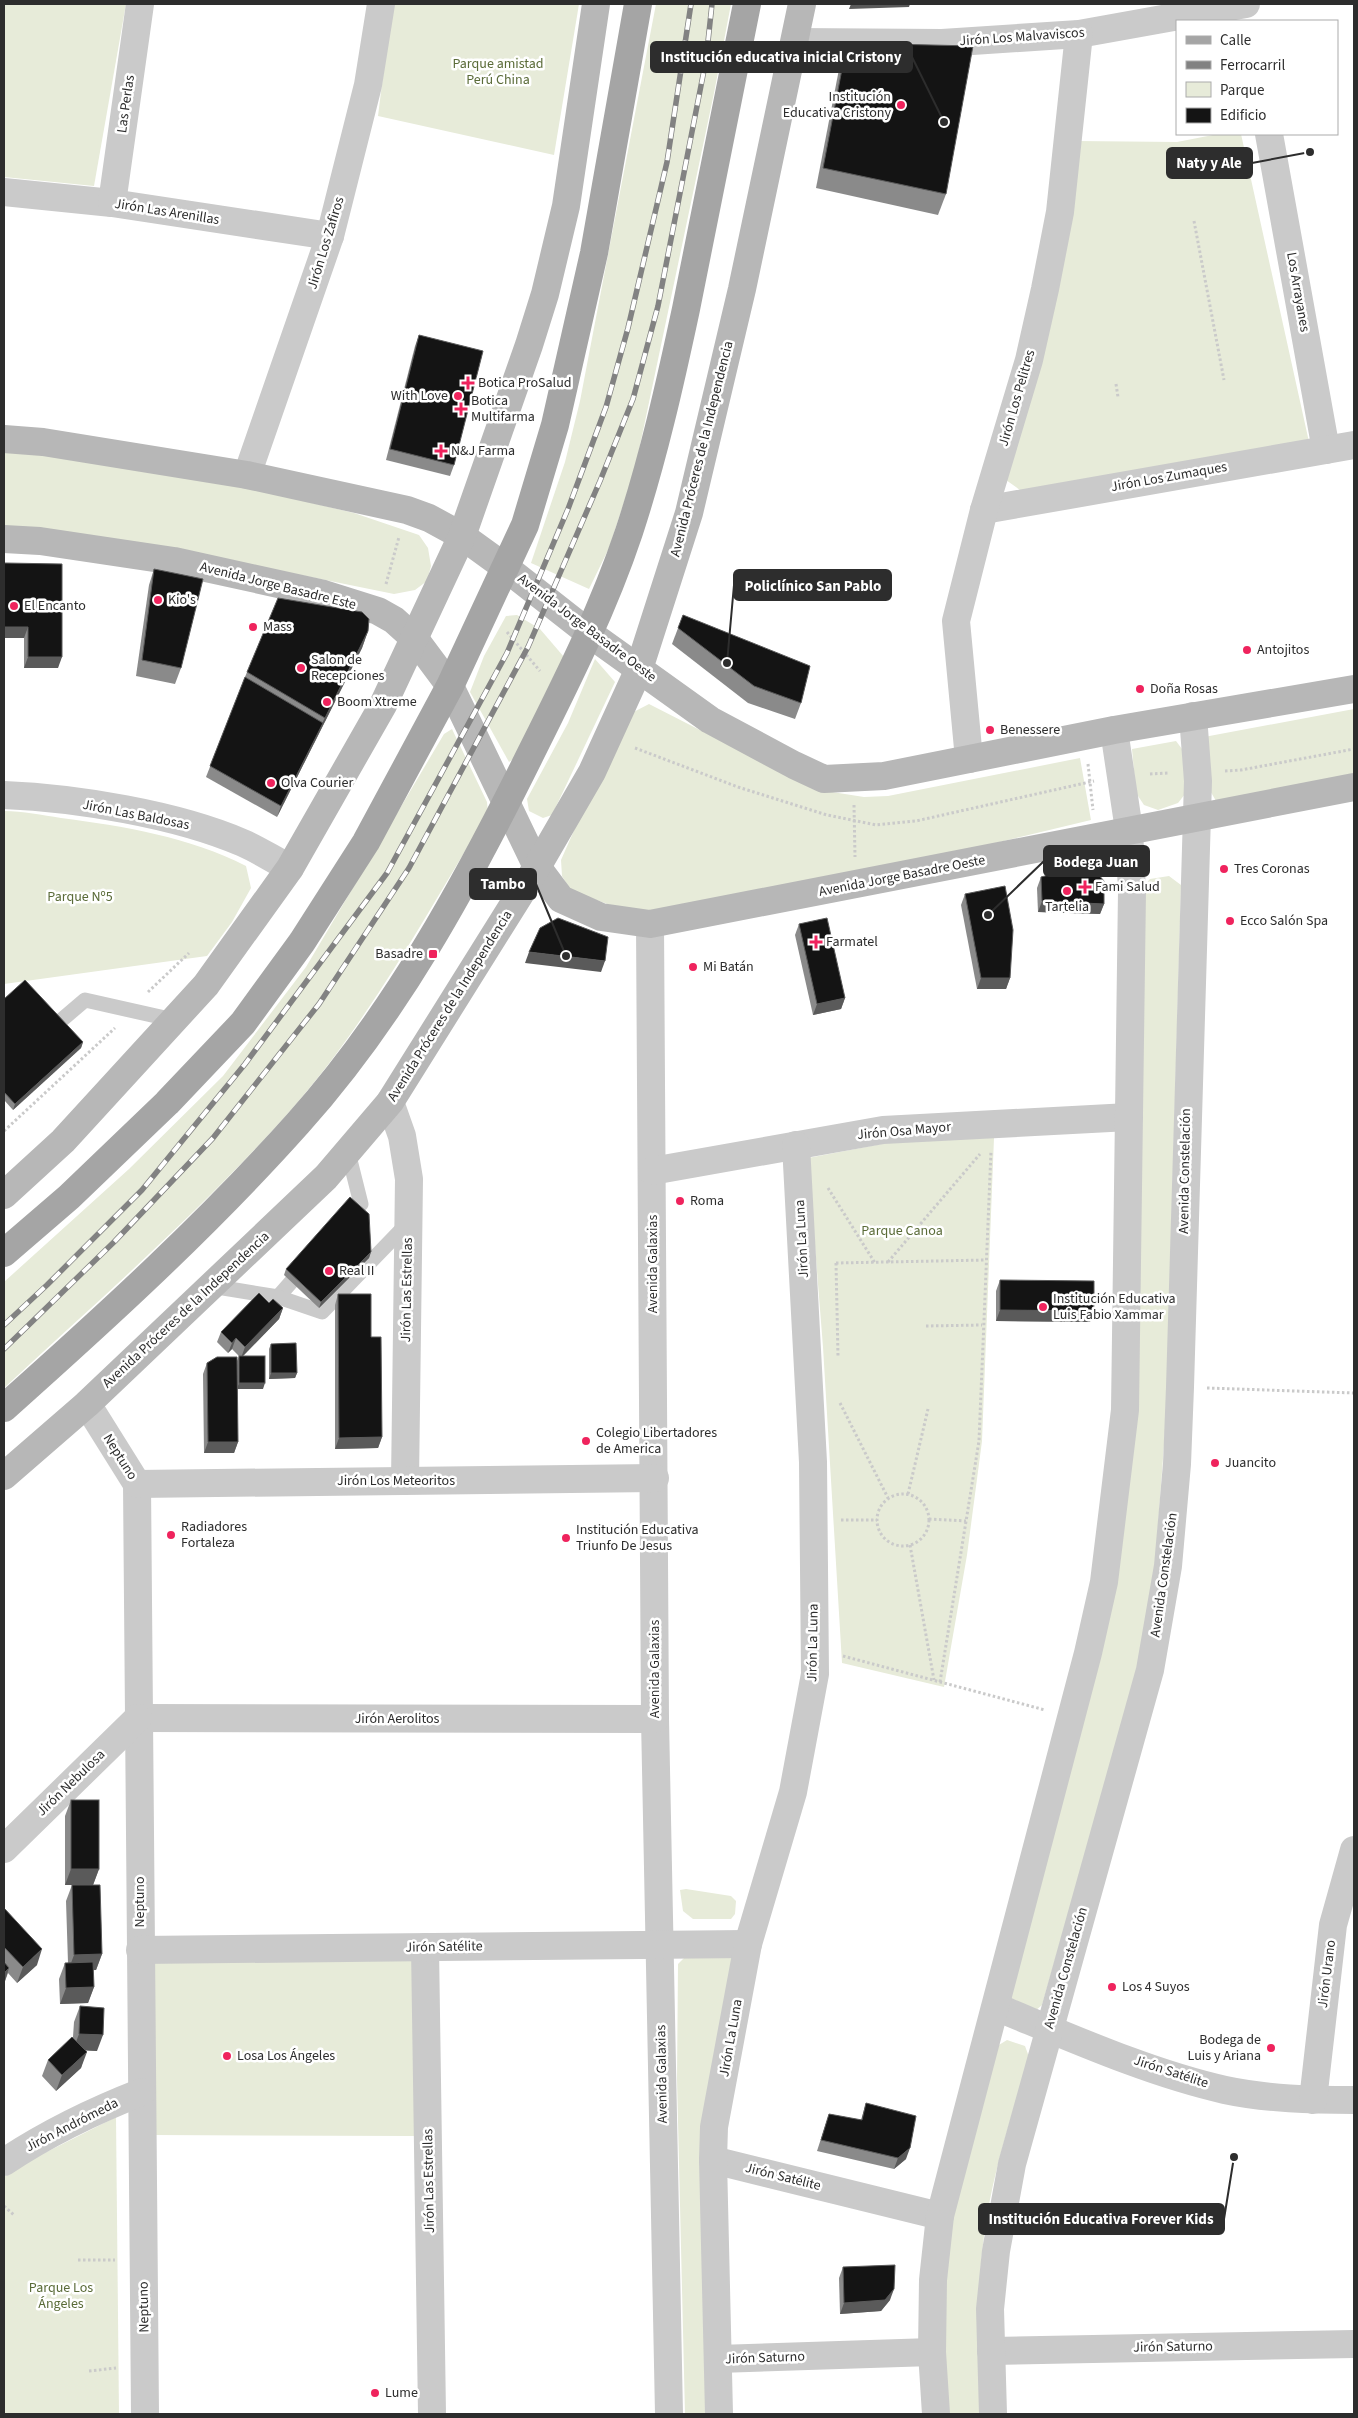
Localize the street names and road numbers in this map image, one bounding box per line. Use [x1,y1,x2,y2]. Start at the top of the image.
street label: Jirón Los Malvaviscos [959,23,1085,51]
street label: Las Perlas [112,74,140,134]
street label: Jirón Las Arenillas [113,194,221,230]
street label: Jirón Los Zafiros [302,194,350,292]
street label: Los Arrayanes [1281,251,1315,334]
street label: Avenida Próceres de la Independencia [665,339,739,559]
street label: Jirón Los Pelitres [994,347,1040,449]
street label: Jirón Los Zumaques [1109,457,1229,497]
street label: Avenida Jorge Basadre Este [198,557,358,615]
street label: Avenida Jorge Basadre Oeste [513,569,661,687]
street label: Jirón Las Baldosas [81,795,191,835]
street label: Avenida Jorge Basadre Oeste [817,850,987,902]
street label: Avenida Próceres de la Independencia [383,907,517,1105]
street label: Avenida Constelación [1174,1108,1196,1234]
street label: Jirón Osa Mayor [856,1117,952,1145]
street label: Jirón La Luna [790,1199,814,1279]
street label: Avenida Galaxias [643,1215,663,1313]
street label: Avenida Próceres de la Independencia [98,1227,274,1393]
street label: Jirón Las Estrellas [396,1237,418,1343]
street label: Neptuno [98,1430,142,1484]
street label: Jirón Los Meteoritos [337,1471,455,1491]
street label: Avenida Constelación [1145,1511,1183,1639]
street label: Jirón La Luna [802,1604,824,1682]
street label: Avenida Galaxias [645,1620,665,1718]
street label: Jirón Aerolitos [355,1709,440,1729]
street label: Jirón Nebulosa [32,1745,110,1821]
street label: Neptuno [130,1876,150,1928]
street label: Avenida Constelación [1039,1905,1093,2031]
street label: Jirón Satélite [405,1936,483,1958]
street label: Jirón Urano [1313,1939,1341,2009]
street label: Jirón La Luna [714,1998,748,2078]
street label: Avenida Galaxias [651,2024,673,2123]
street label: Jirón Satélite [1131,2051,1211,2093]
street label: Jirón Andrómeda [22,2093,122,2157]
street label: Jirón Las Estrellas [418,2128,440,2234]
street label: Jirón Satélite [743,2158,823,2196]
street label: Neptuno [134,2281,154,2333]
street label: Jirón Saturno [1133,2336,1213,2358]
street label: Jirón Saturno [725,2347,805,2369]

